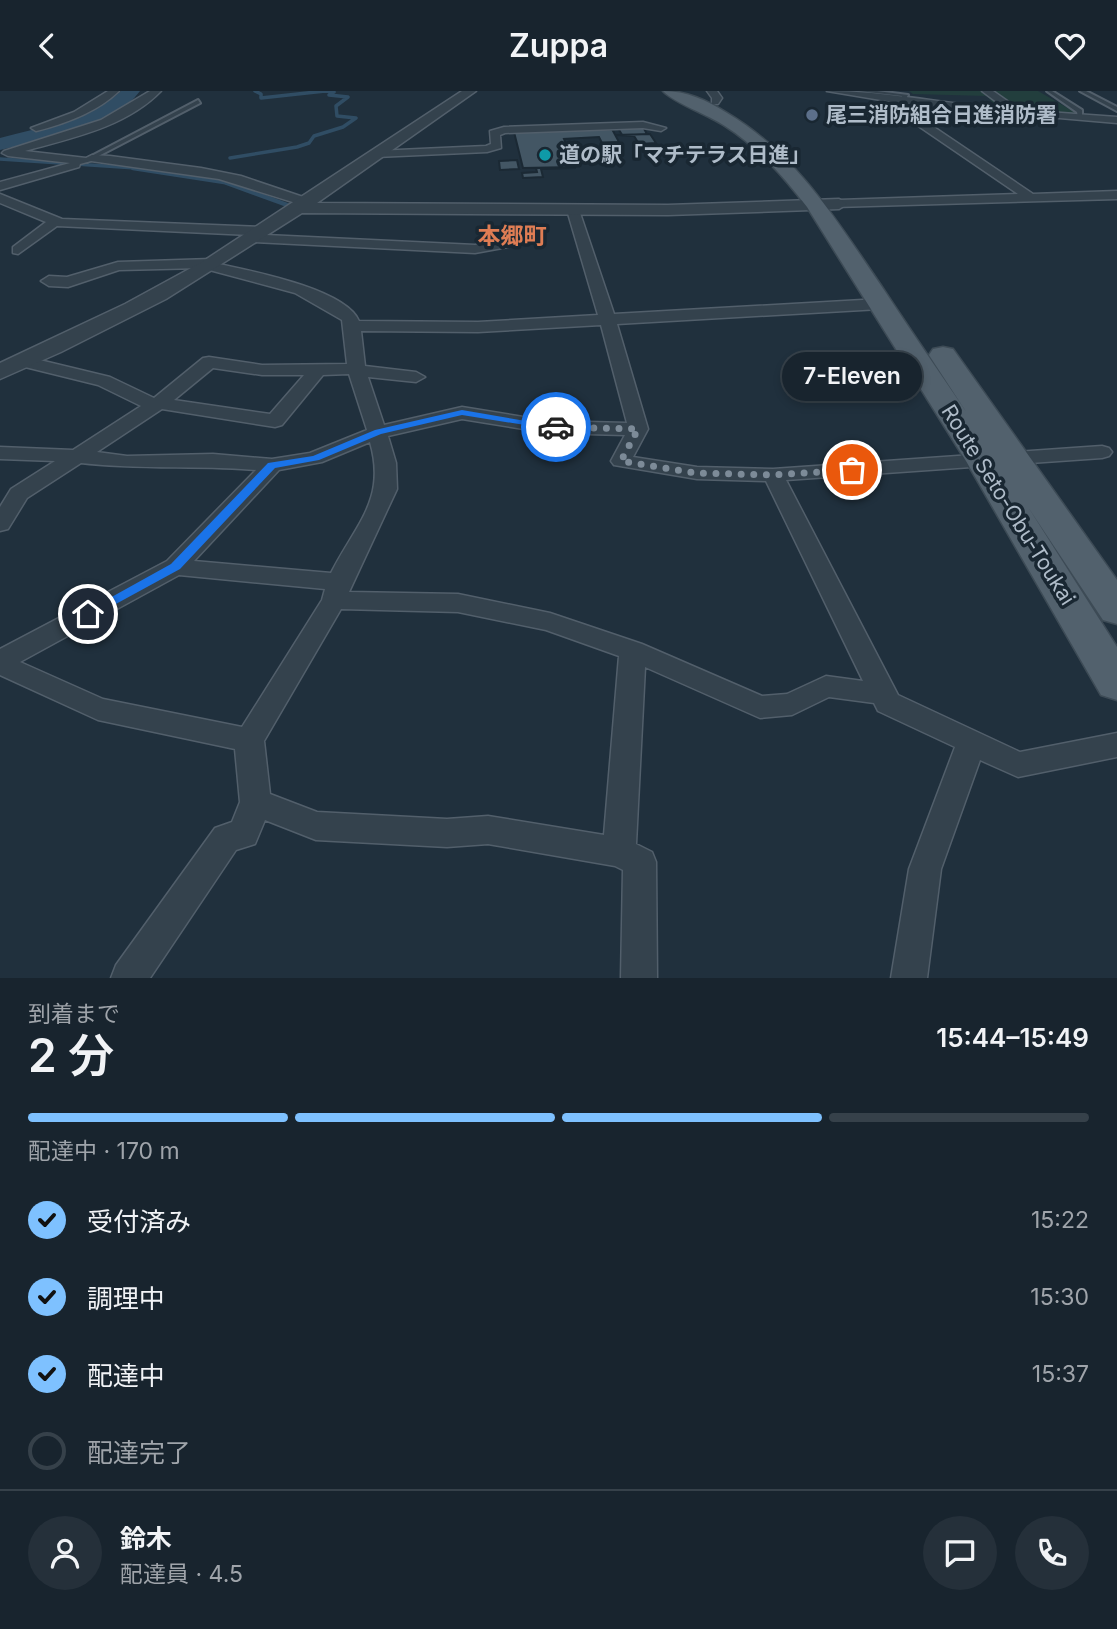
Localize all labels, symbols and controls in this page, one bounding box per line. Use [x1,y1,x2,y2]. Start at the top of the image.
text: Zuppa [509,26,608,65]
icon: back [28,27,66,65]
icon: heart [1051,27,1089,65]
place label: 尾三消防組合日進消防署 [826,102,1057,127]
marker: 尾三消防組合日進消防署 [804,107,820,123]
place label: 道の駅「マチテラス日進」 [559,142,811,167]
marker: 道の駅「マチテラス日進」 [537,147,553,163]
district label: 本郷町 [478,222,547,250]
callout: 7-Eleven [782,351,922,400]
text: 7-Eleven [803,362,901,390]
courier [521,392,591,462]
street label: Route Seto-Obu-Toukai [936,400,1080,610]
icon: car [537,408,575,446]
pin [822,440,882,500]
icon: bag [833,451,871,489]
pin [58,584,118,644]
icon: home [69,595,107,633]
text: 到着まで [28,1000,120,1028]
text: 15:44–15:49 [936,1022,1089,1053]
text: 2 分 [28,1027,114,1083]
text: 配達中 · 170 m [28,1137,180,1165]
icon: check [28,1201,66,1239]
text: 受付済み [87,1206,191,1237]
text: 15:22 [1031,1206,1089,1234]
icon: check [28,1278,66,1316]
text: 調理中 [87,1283,165,1314]
text: 15:30 [1030,1283,1089,1311]
icon: check [28,1355,66,1393]
text: 配達中 [87,1360,165,1391]
text: 15:37 [1032,1360,1089,1388]
text: 配達完了 [87,1437,191,1468]
button: person [28,1516,102,1590]
button: chat [923,1516,997,1590]
button: phone [1015,1516,1089,1590]
text: 鈴木 [120,1523,172,1554]
text: 配達員 · 4.5 [120,1560,243,1588]

